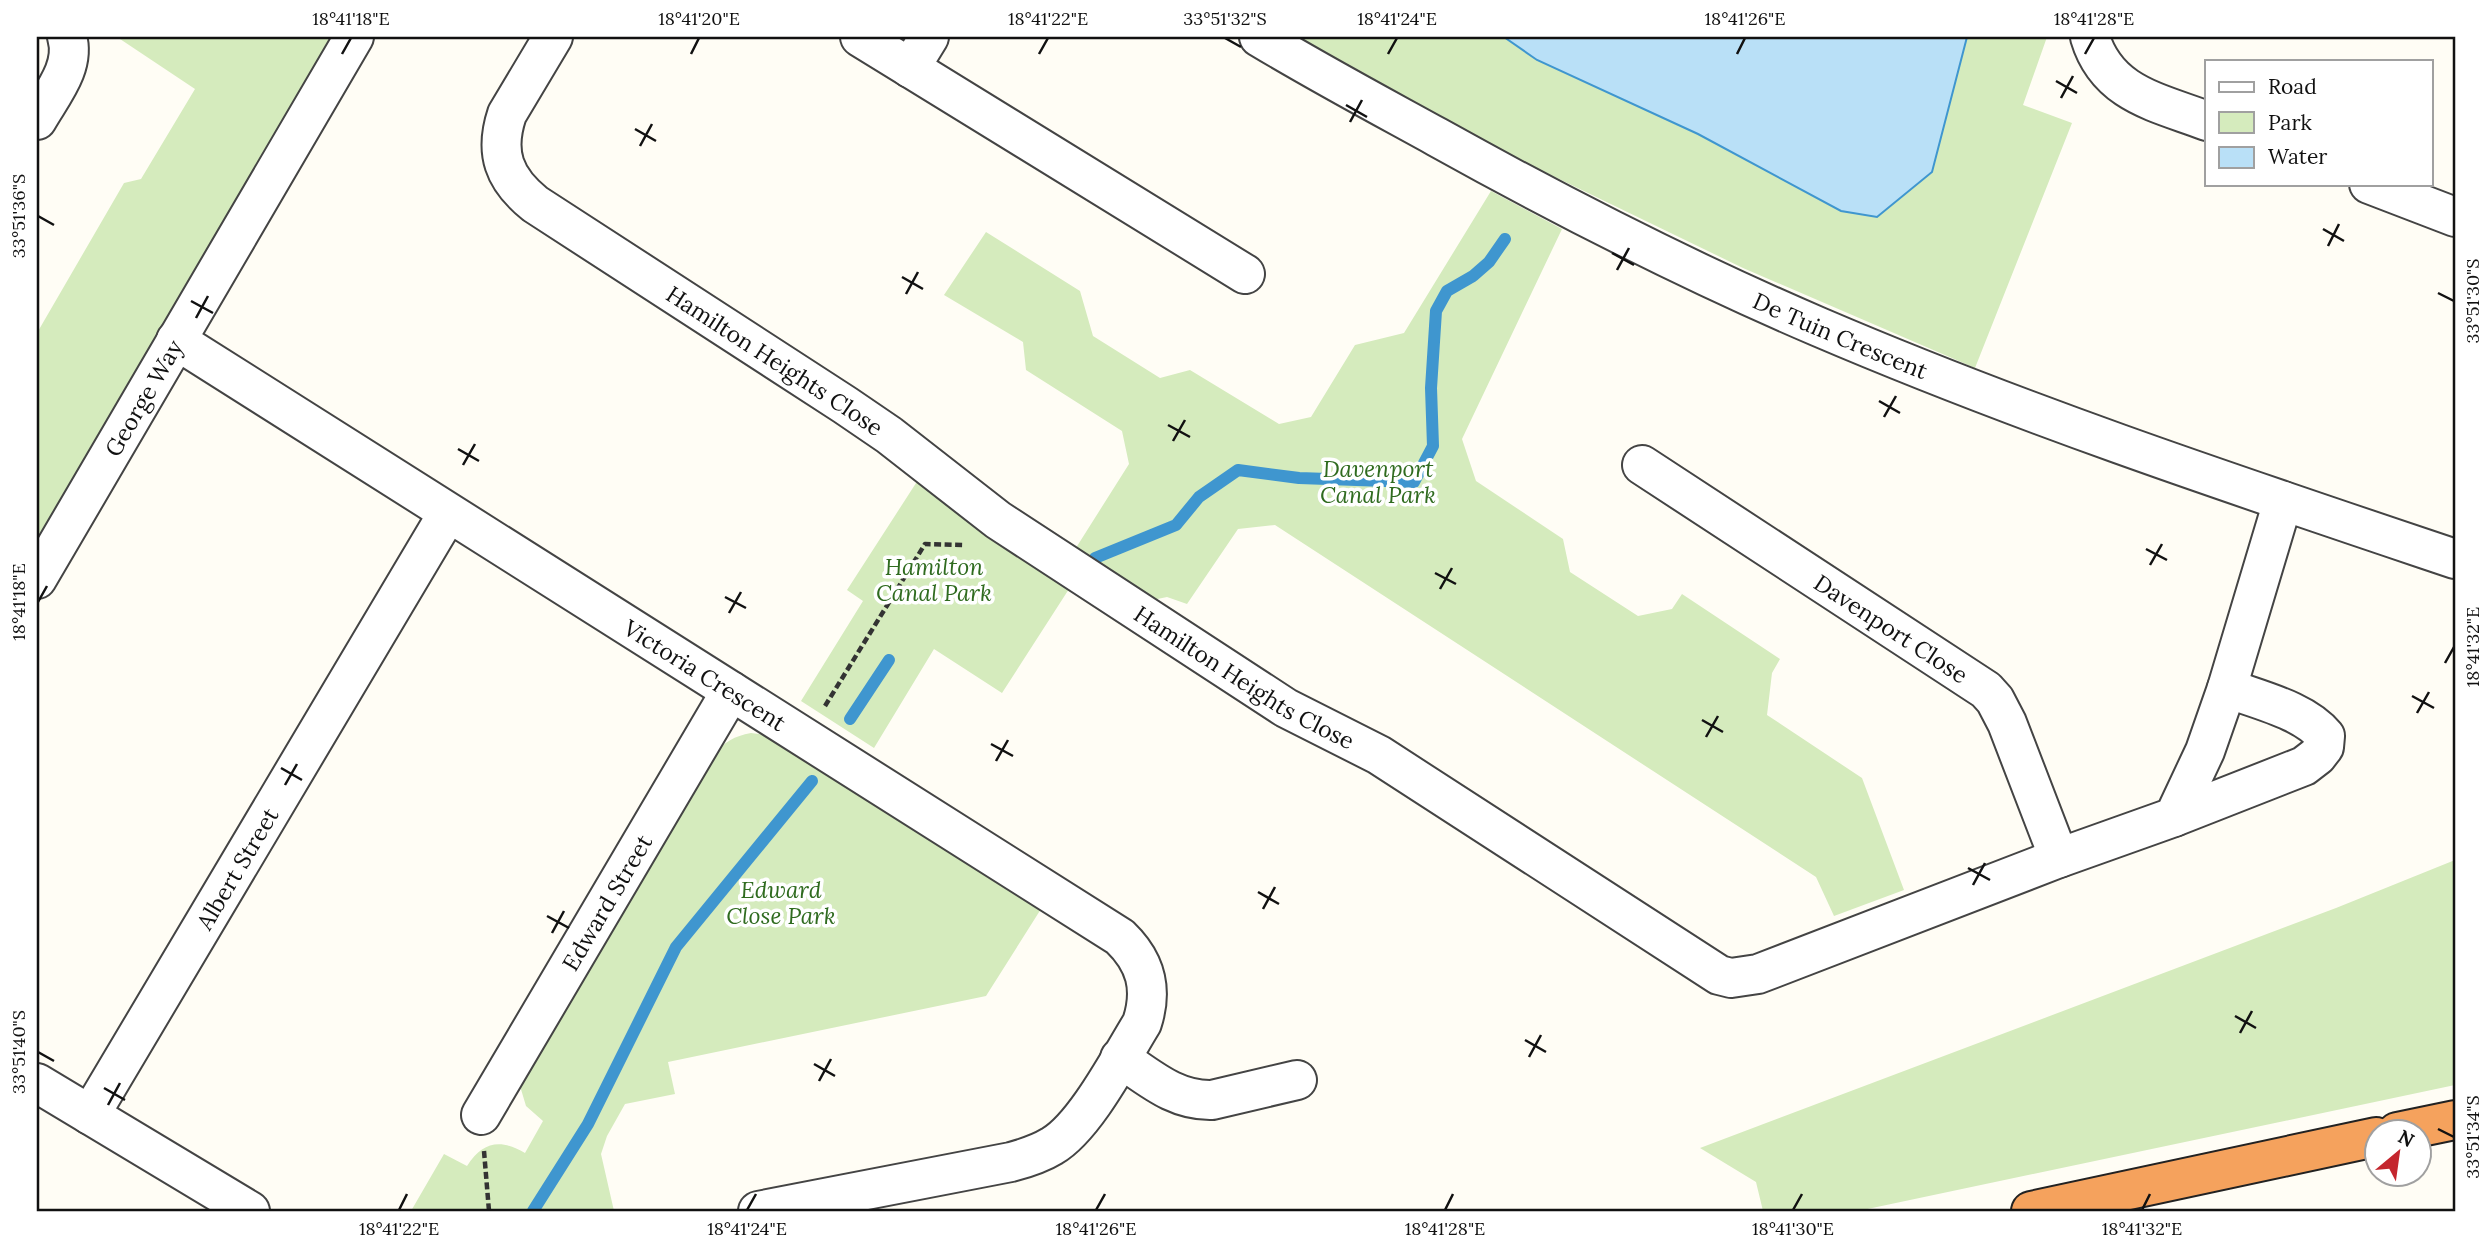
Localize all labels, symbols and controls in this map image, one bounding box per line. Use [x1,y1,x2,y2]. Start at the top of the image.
text: 18°41'18"E [312,7,390,30]
text: 18°41'20"E [658,7,740,30]
text: 18°41'22"E [1008,7,1088,30]
text: 33°51'32"S [1183,7,1267,30]
text: 18°41'24"E [1357,7,1437,30]
text: 18°41'26"E [1705,7,1785,30]
text: 18°41'28"E [2054,7,2134,30]
legend [2205,60,2432,186]
text: Road [2268,73,2317,100]
text: Park [2268,109,2312,136]
text: Water [2268,143,2327,170]
text: 33°51'36"S [7,174,30,258]
text: 33°51'30"S [2461,258,2484,344]
street label: Hamilton Heights Close [661,279,889,441]
street label: De Tuin Crescent [1749,285,1932,385]
street label: George Way [98,334,189,461]
park label: Davenport Canal Park [1320,454,1436,509]
park label: Hamilton Canal Park [876,552,992,607]
text: 18°41'18"E [7,563,30,641]
street label: Davenport Close [1809,567,1974,689]
street label: Hamilton Heights Close [1129,599,1360,755]
text: 18°41'32"E [2461,607,2484,687]
street label: Victoria Crescent [618,612,792,737]
street label: Albert Street [189,802,284,935]
street label: Edward Street [555,829,658,975]
park label: Edward Close Park [726,875,836,930]
text: 33°51'40"S [7,1010,30,1094]
text: 33°51'34"S [2461,1095,2484,1179]
north arrow [2362,1118,2432,1188]
text: N [2394,1124,2419,1152]
text: 18°41'22"E [359,1217,439,1240]
text: 18°41'24"E [707,1217,787,1240]
text: 18°41'26"E [1056,1217,1136,1240]
text: 18°41'28"E [1405,1217,1485,1240]
text: 18°41'30"E [1752,1217,1834,1240]
text: 18°41'32"E [2102,1217,2182,1240]

